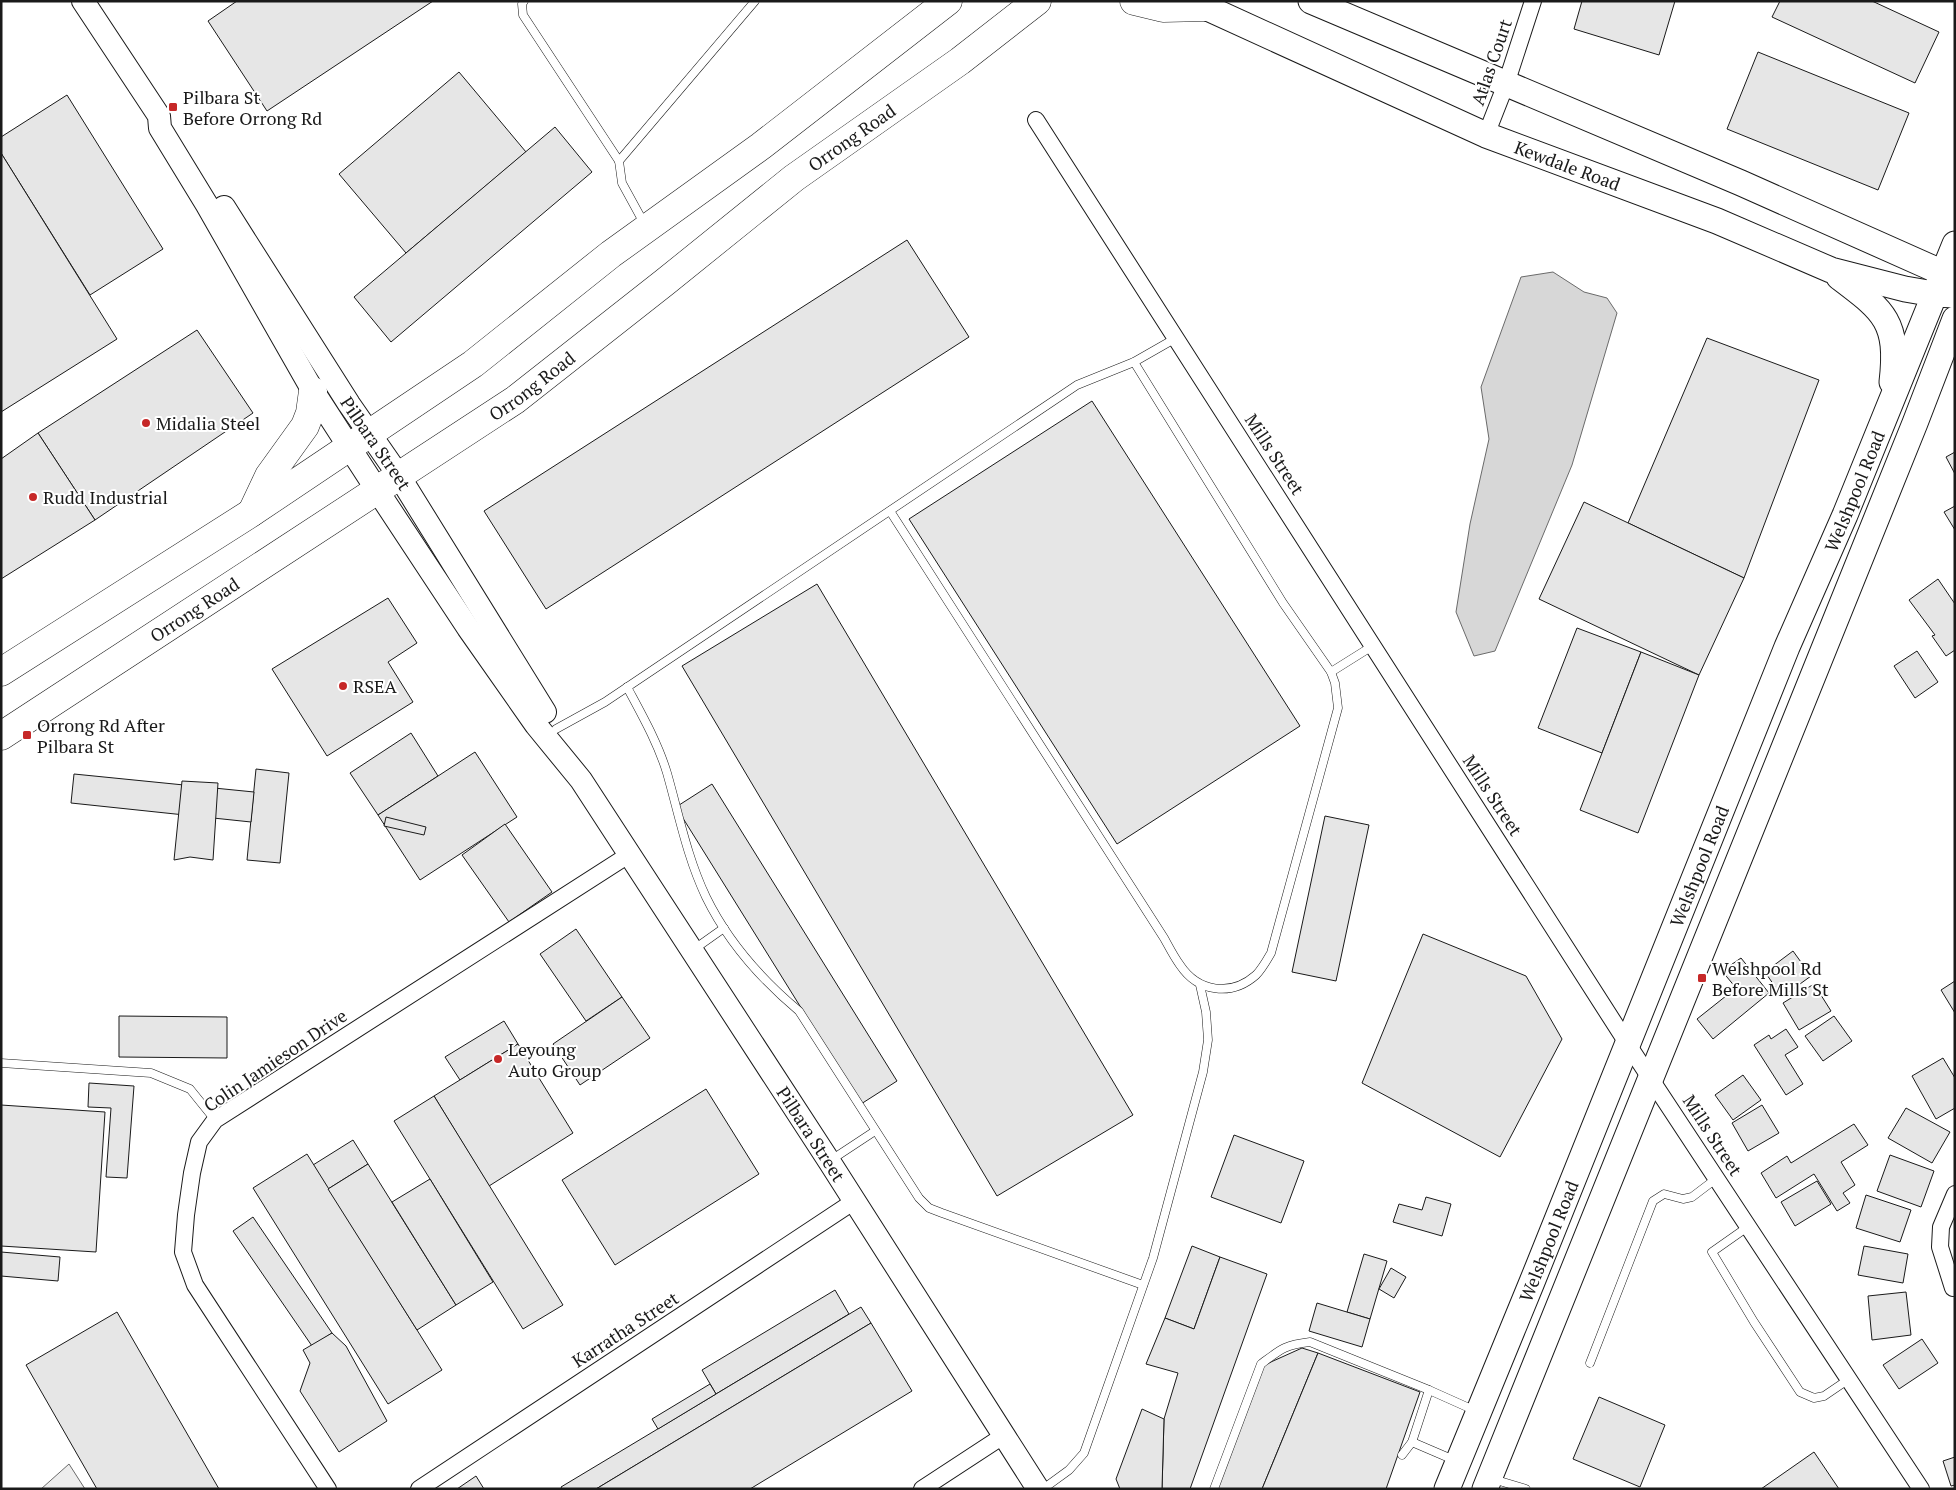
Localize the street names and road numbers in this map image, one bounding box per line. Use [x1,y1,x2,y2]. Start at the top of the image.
street label: Atlas Court [1465,15,1517,108]
street label: Orrong Road [803,98,900,177]
street label: Kewdale Road [1511,135,1624,196]
street label: Orrong Road [484,346,580,426]
street label: Pilbara Street [335,392,417,495]
street label: Mills Street [1240,409,1310,499]
street label: Welshpool Road [1819,427,1890,555]
street label: Orrong Road [145,572,244,648]
street label: Mills Street [1458,750,1528,840]
street label: Welshpool Road [1664,802,1734,930]
street label: Colin Jamieson Drive [199,1003,351,1117]
street label: Pilbara Street [771,1082,851,1186]
street label: Mills Street [1678,1090,1748,1180]
street label: Welshpool Road [1513,1177,1584,1305]
street label: Karratha Street [567,1285,683,1372]

